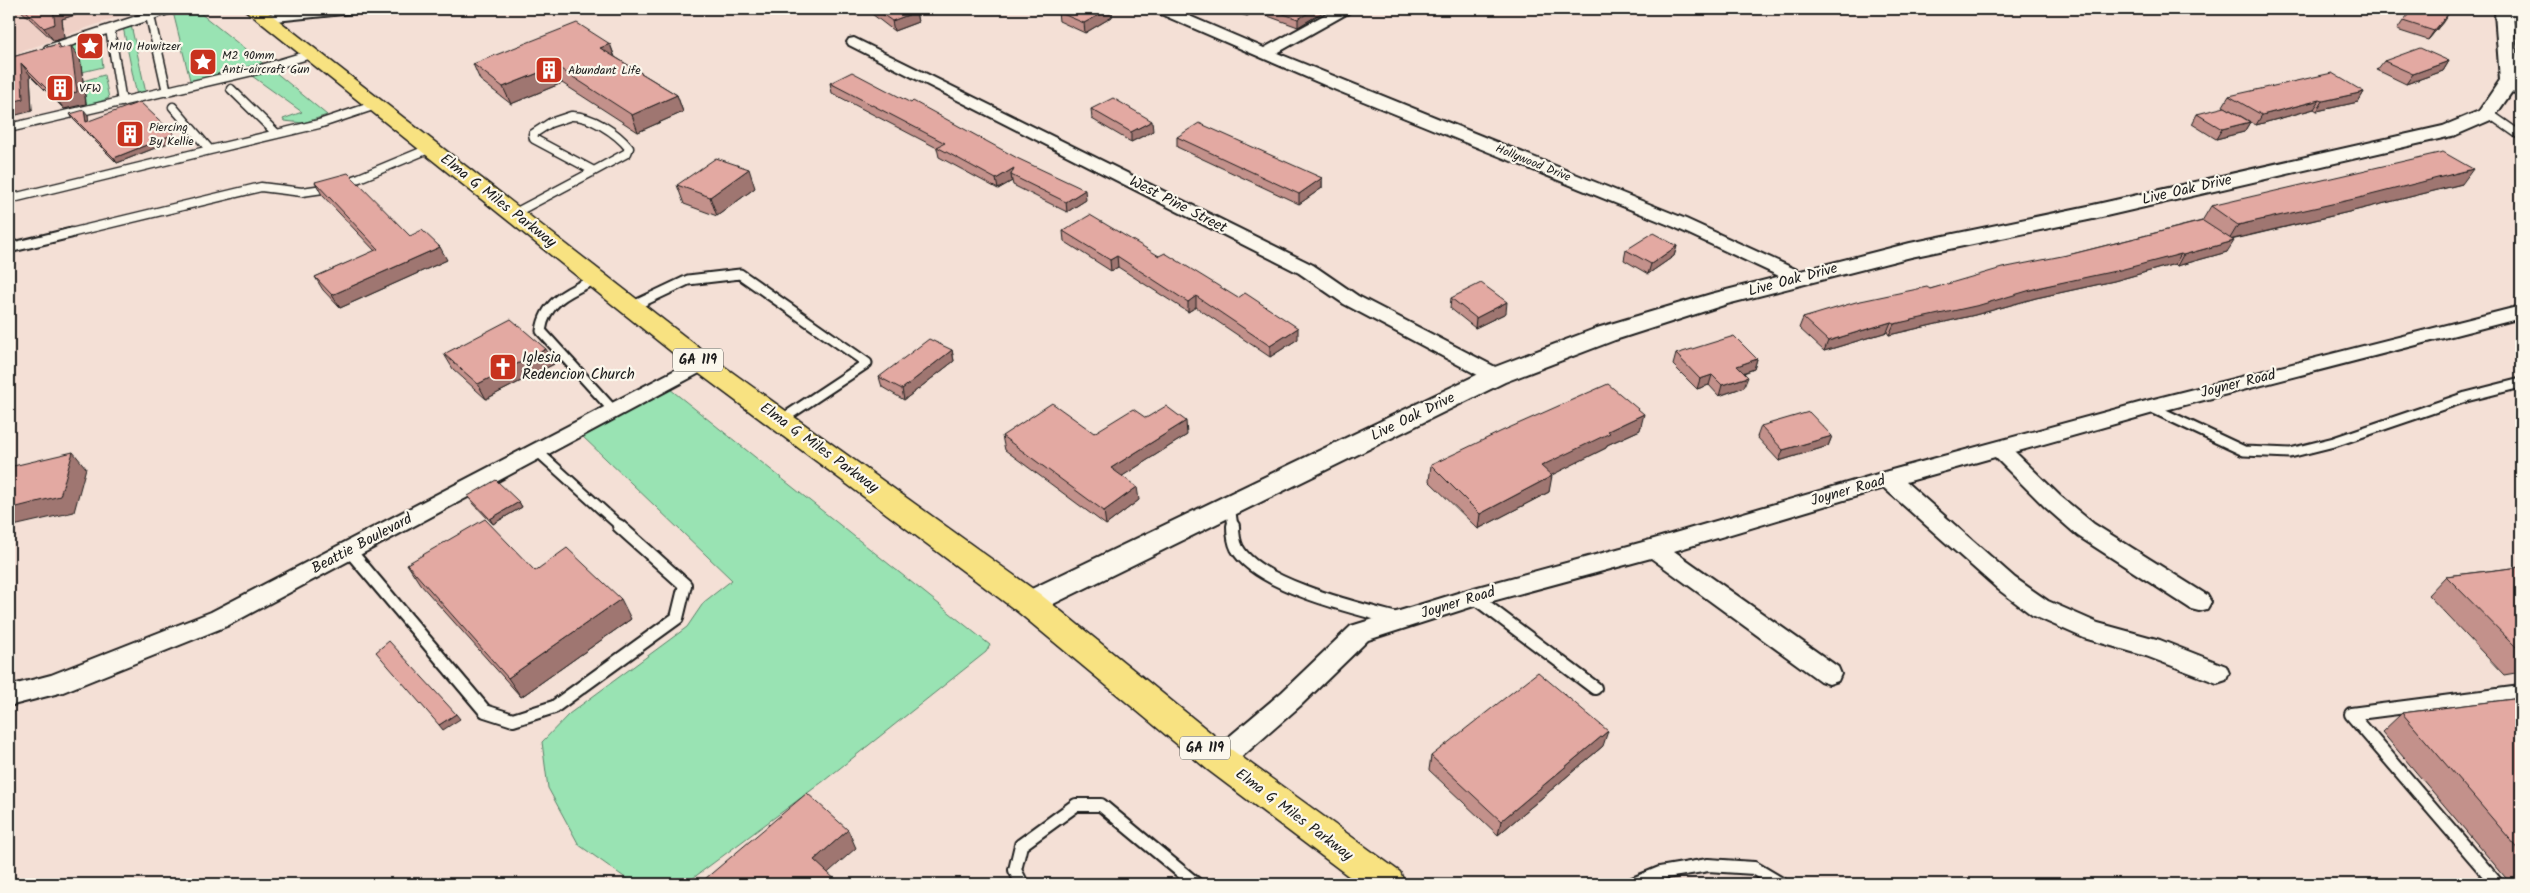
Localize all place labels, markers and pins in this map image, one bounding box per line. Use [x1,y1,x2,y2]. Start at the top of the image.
place icon: M110 Howitzer [75,31,105,61]
place label: M110 Howitzer [109,37,182,56]
place label: M2 90mm Anti-aircraft Gun [222,46,310,79]
place icon: M2 90mm Anti-aircraft Gun [188,47,218,77]
building icon: Abundant Life [534,55,564,85]
place label: Abundant Life [568,61,641,80]
building icon: VFW [45,73,75,103]
place label: VFW [79,79,101,98]
place label: Piercing By Kellie [149,118,194,151]
building icon: Piercing By Kellie [115,119,145,149]
place label: Iglesia Redencion Church [522,346,635,387]
church icon: Iglesia Redencion Church [488,352,518,382]

